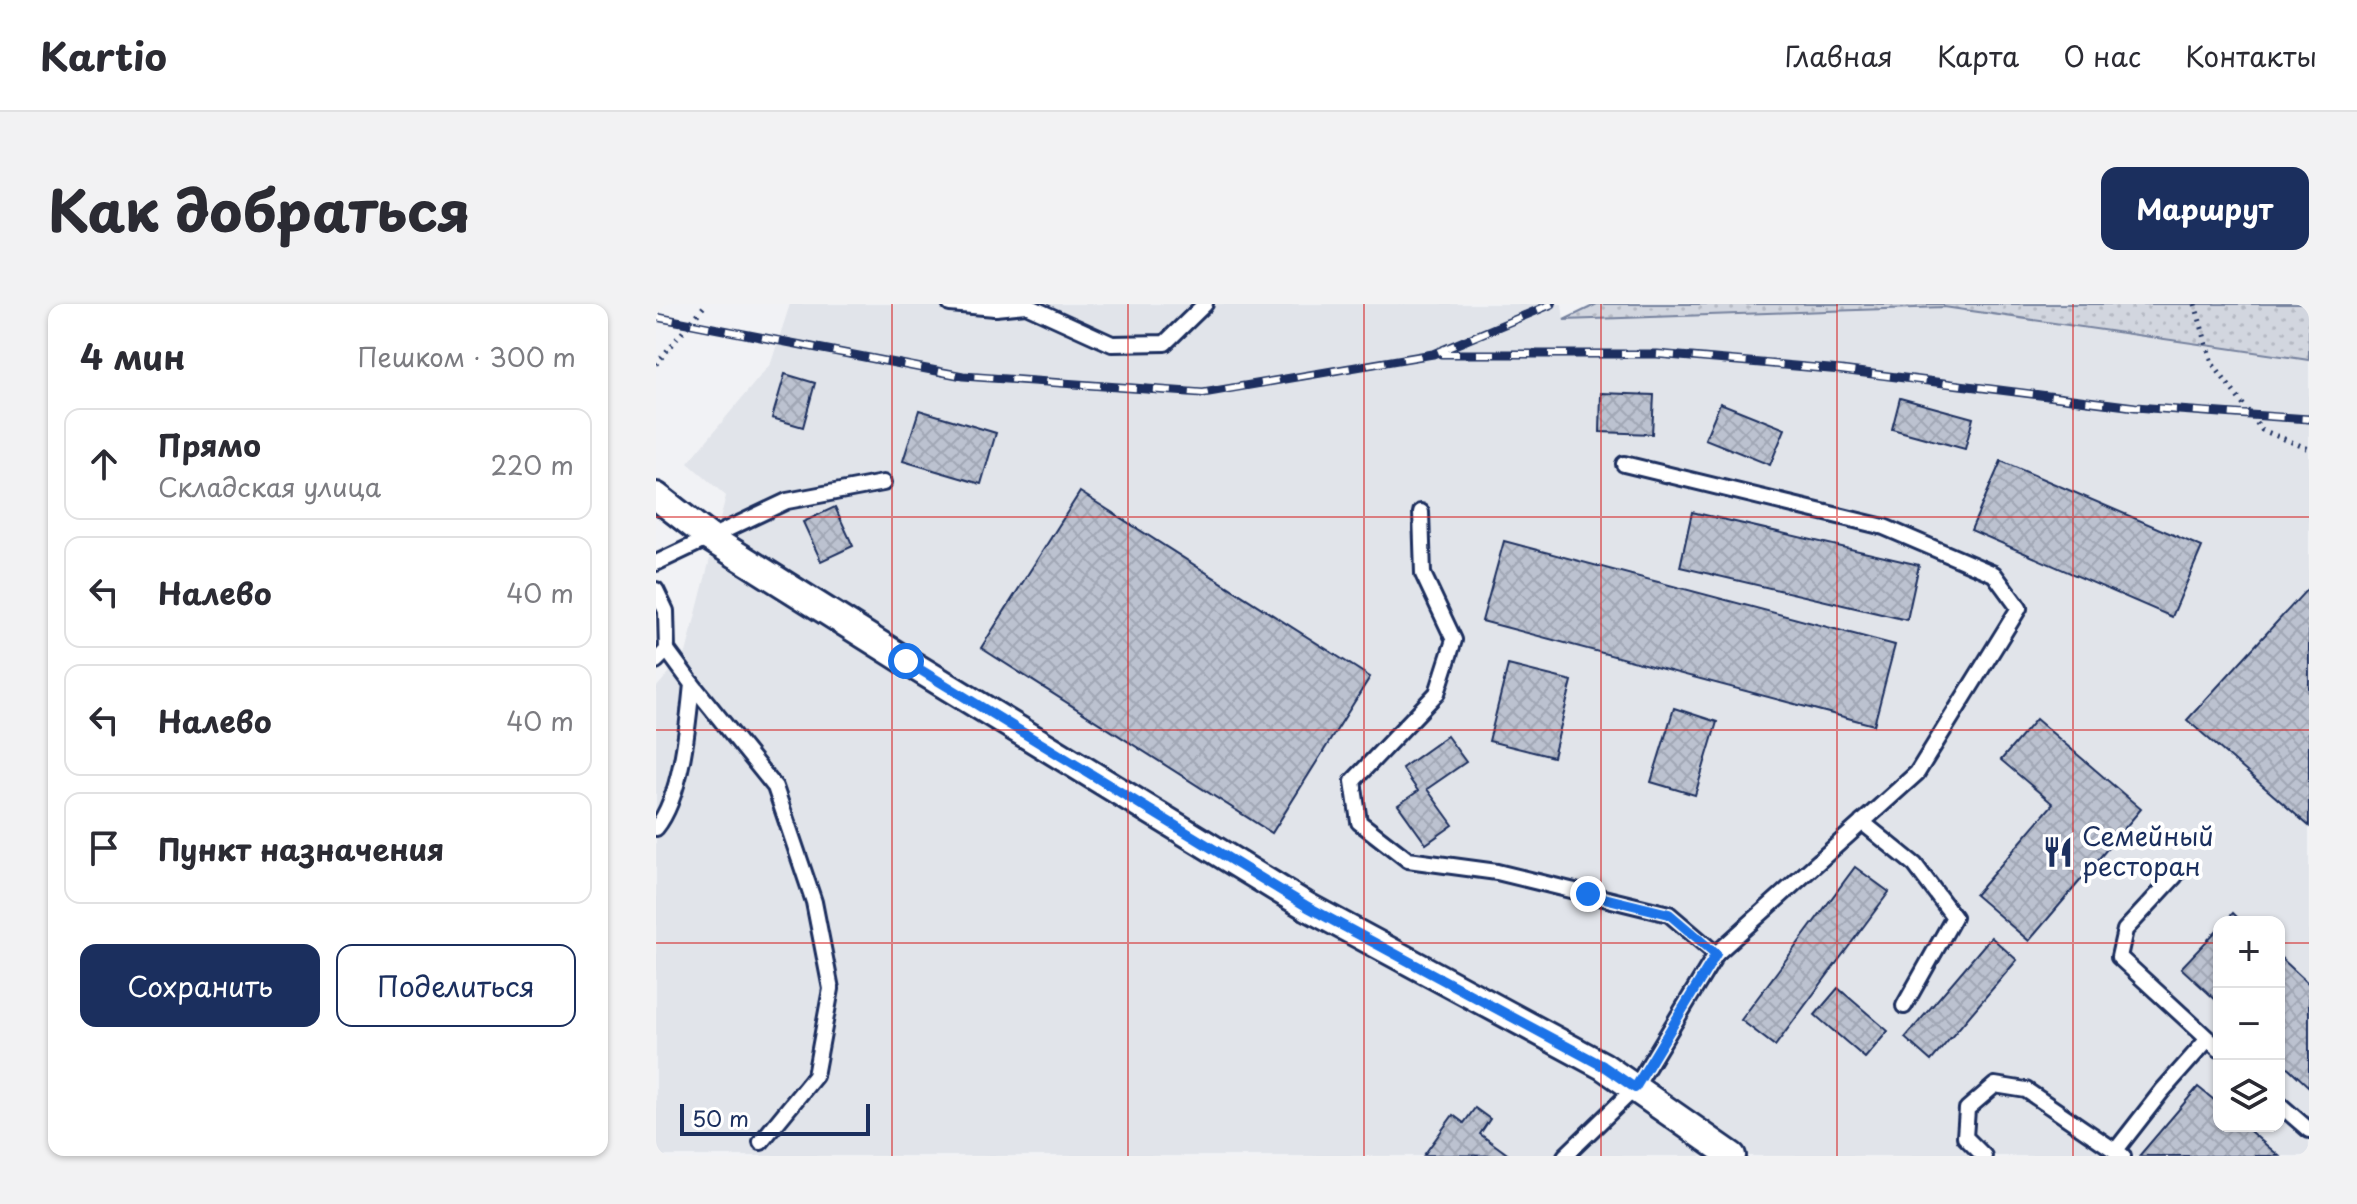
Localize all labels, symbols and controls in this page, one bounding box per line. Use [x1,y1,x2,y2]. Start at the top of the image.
text: Kartio [40,27,167,84]
text: Главная [1785,34,1893,77]
text: Карта [1937,34,2019,77]
text: О нас [2063,34,2141,77]
text: Контакты [2185,34,2317,77]
text: Как добраться [48,166,471,251]
button: Маршрут [2101,167,2309,250]
text: 4 мин [80,330,185,382]
text: Пешком · 300 m [358,337,576,376]
text: Прямо [158,422,261,467]
icon: ahead [82,442,126,486]
text: 220 m [490,445,574,484]
text: Складская улица [158,467,381,506]
icon: left [82,570,126,614]
text: Налево [158,570,272,615]
text: 40 m [506,573,574,612]
route start [888,643,924,679]
icon: left [82,698,126,742]
text: Налево [158,698,272,743]
text: 40 m [506,701,574,740]
place label: Семейный ресторан [2082,816,2214,885]
icon: arrive [82,826,126,870]
text: Пункт назначения [158,826,444,871]
restaurant icon: Семейный ресторан [2041,835,2075,869]
route end [1570,876,1606,912]
map controls [2213,916,2285,1132]
button: + [2213,916,2285,988]
button: Сохранить [80,944,320,1027]
button: Поделиться [336,944,576,1027]
button: − [2213,988,2285,1060]
button: layers [2213,1060,2285,1132]
scale bar [680,1100,870,1136]
text: 50 m [692,1101,749,1134]

